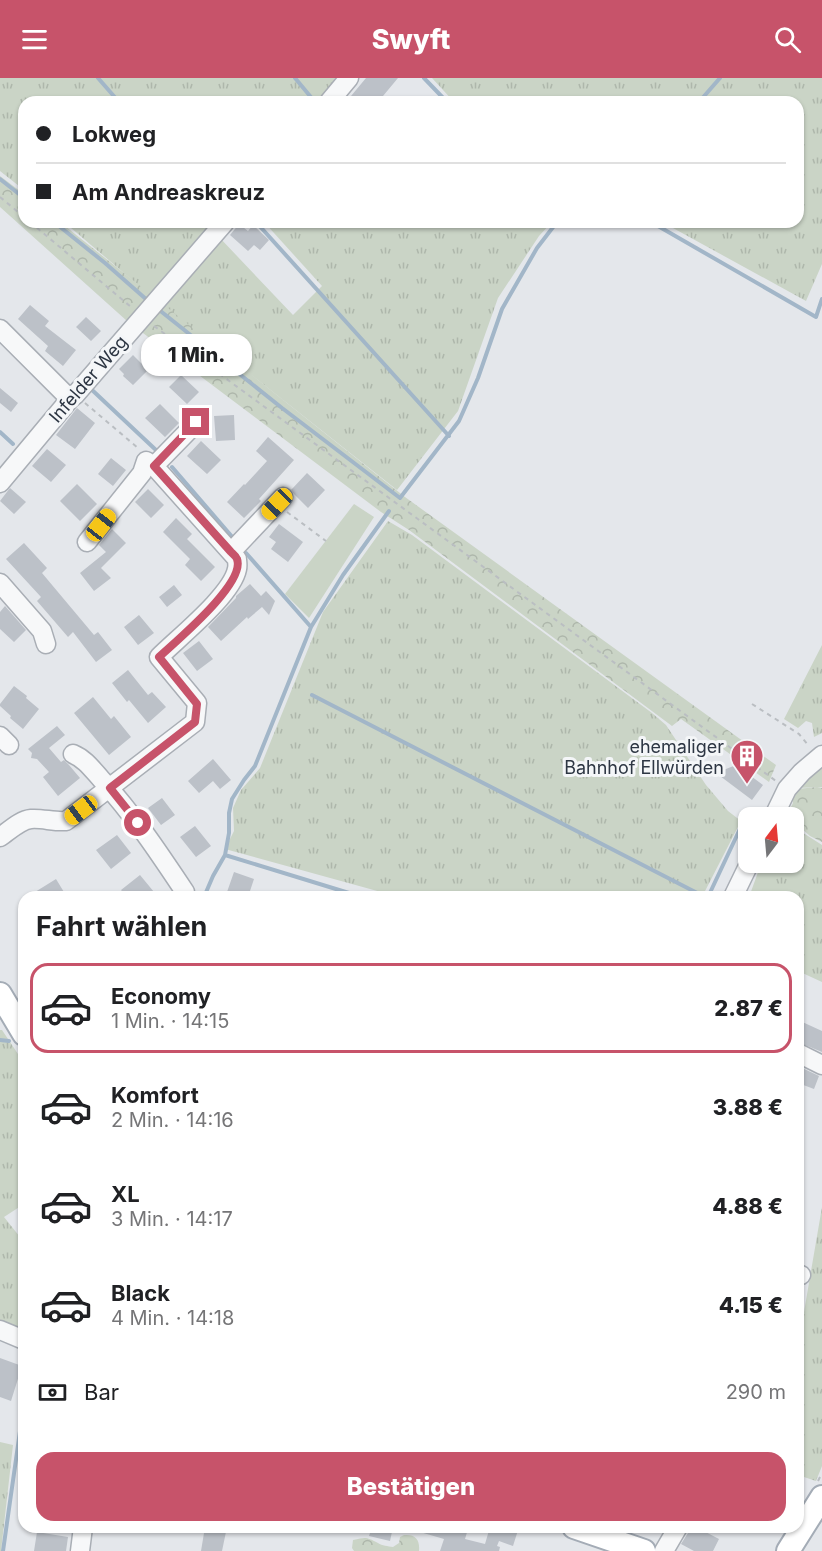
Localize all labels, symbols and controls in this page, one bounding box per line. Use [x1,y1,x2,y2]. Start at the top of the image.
icon: menu [18,23,51,56]
text: Swyft [372,23,450,56]
icon: search [771,23,804,56]
text: Lokweg [72,121,156,147]
text: Am Andreaskreuz [72,179,265,205]
street label: Infelder Weg [45,331,131,427]
callout: 1 Min. [140,335,252,377]
text: 1 Min. [168,343,225,367]
route end [182,408,209,435]
car [258,485,296,523]
car [83,505,119,545]
place label: ehemaliger Bahnhof Ellwürden [564,736,724,778]
building icon: ehemaliger Bahnhof Ellwürden [729,738,765,785]
car [61,792,101,828]
north arrow [738,807,804,873]
map controls [738,807,804,873]
route start [124,809,151,836]
text: Fahrt wählen [36,910,207,943]
icon: car [39,981,93,1035]
text: Economy [111,983,211,1009]
text: 2.87 € [714,995,783,1021]
text: 1 Min. · 14:15 [111,1009,229,1033]
icon: car [39,1080,93,1134]
text: Komfort [111,1082,199,1108]
text: 3.88 € [713,1094,783,1120]
text: 2 Min. · 14:16 [111,1108,234,1132]
icon: car [39,1179,93,1233]
text: XL [111,1181,140,1207]
text: 4.88 € [712,1193,783,1219]
text: 3 Min. · 14:17 [111,1207,233,1231]
icon: car [39,1278,93,1332]
text: Black [111,1280,170,1306]
text: 4.15 € [719,1292,783,1318]
text: 4 Min. · 14:18 [111,1306,234,1330]
icon: cash [36,1376,69,1409]
text: Bar [84,1379,119,1405]
text: 290 m [726,1380,786,1404]
button: Bestätigen [36,1452,786,1521]

